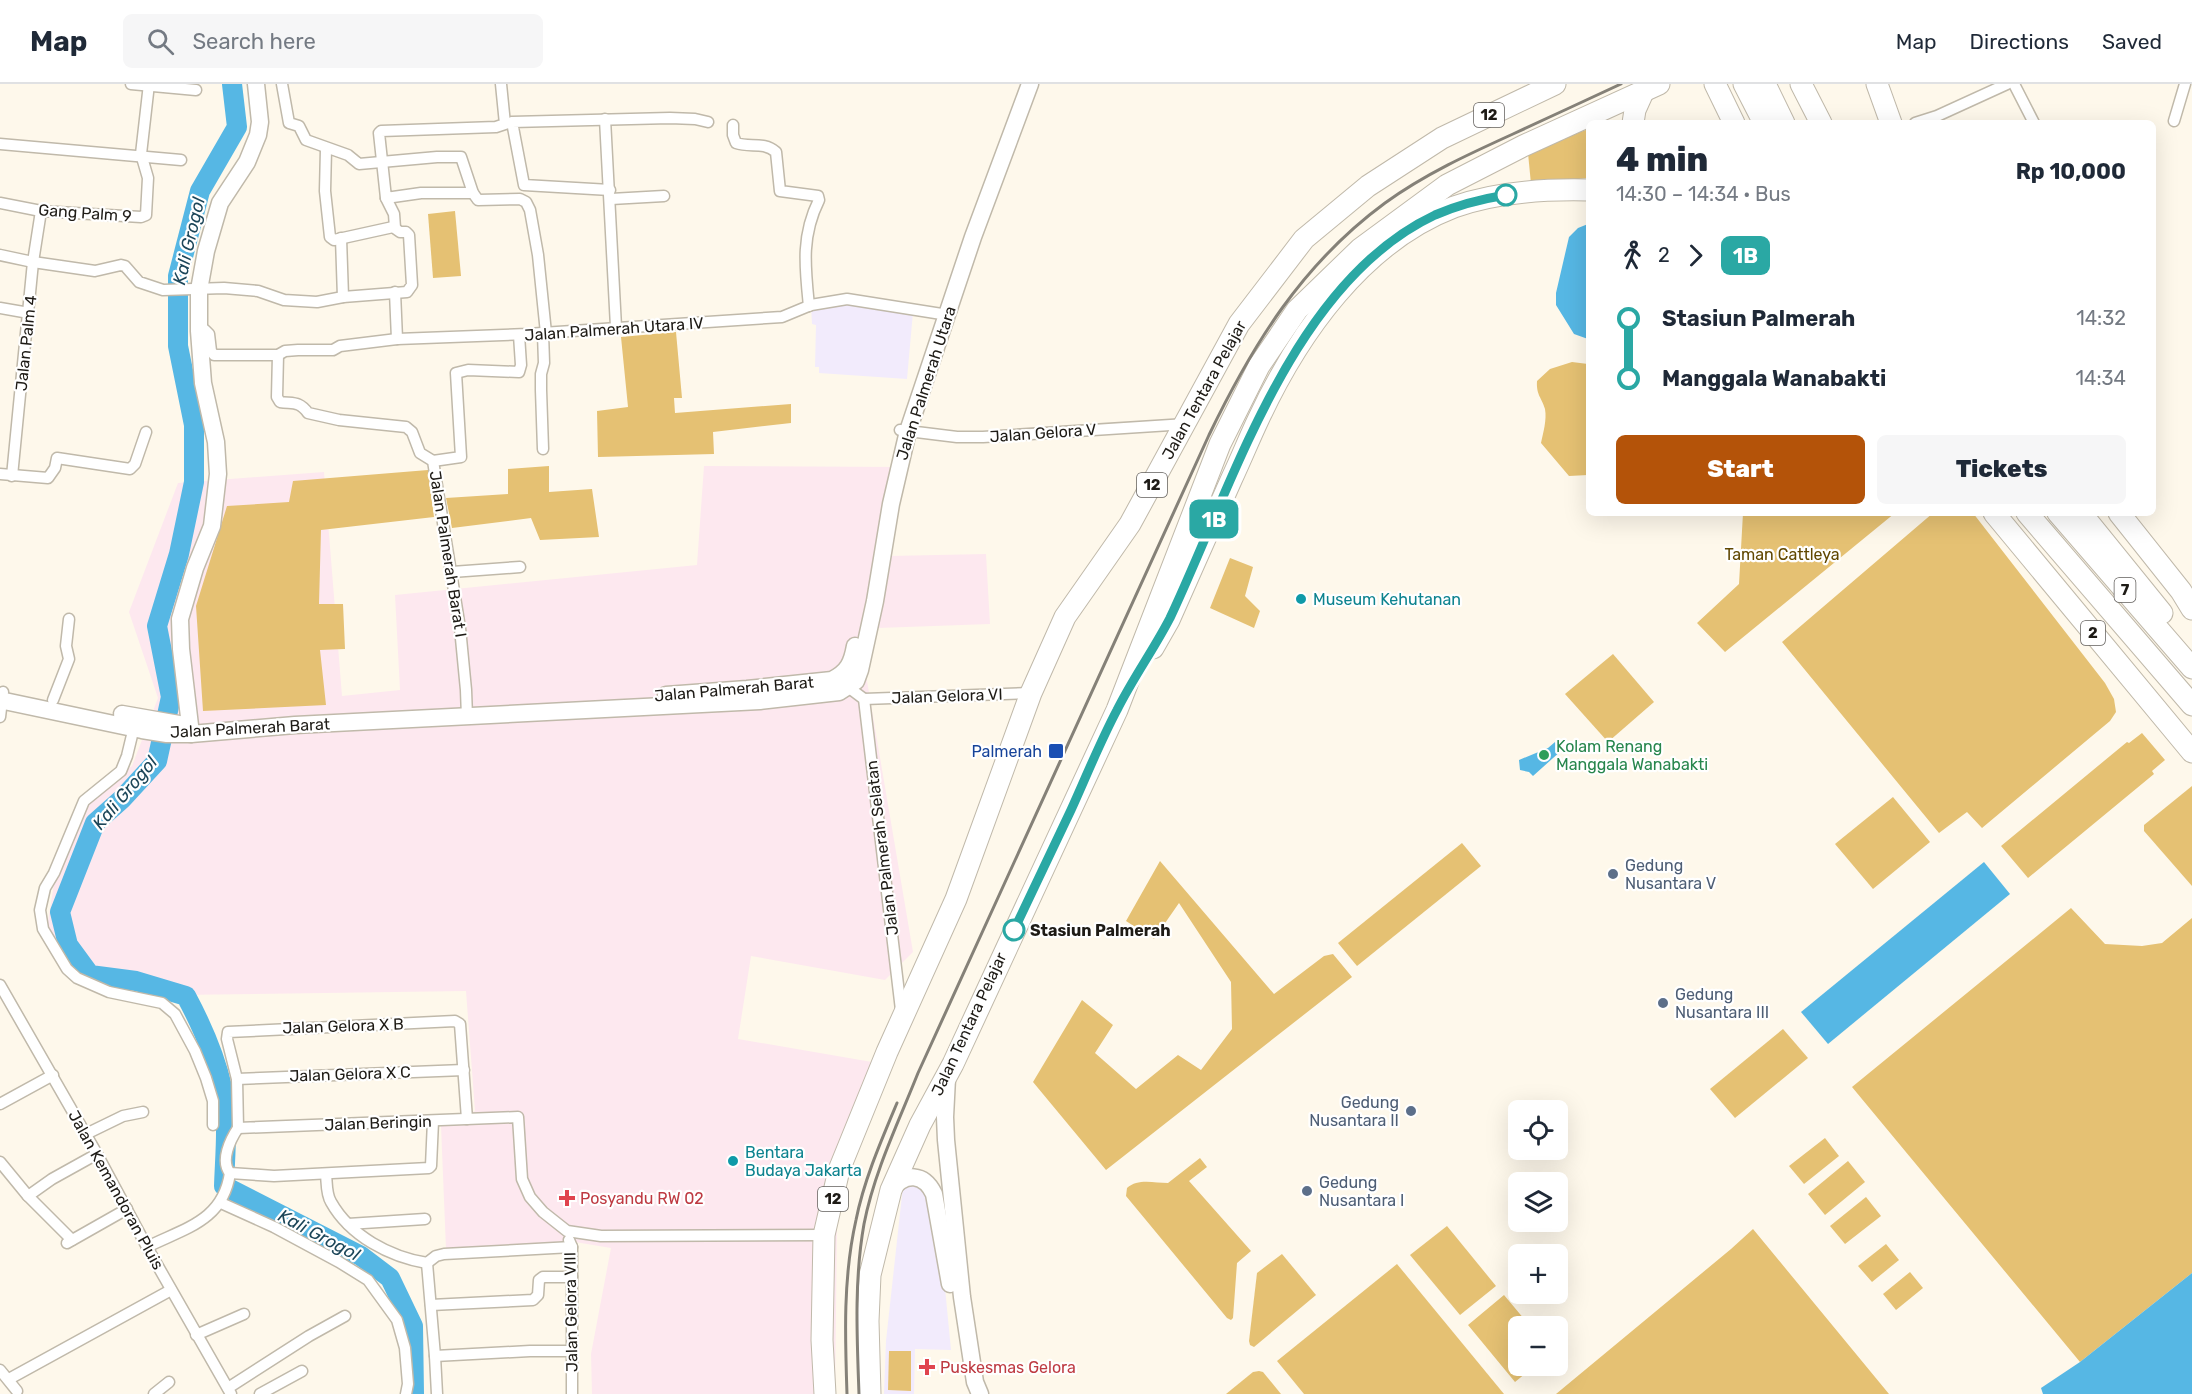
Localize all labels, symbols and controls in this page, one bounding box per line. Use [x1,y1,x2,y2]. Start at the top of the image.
search box [123,14,543,68]
text: Map [30,25,87,58]
icon: search [144,25,177,58]
text: Search here [192,28,316,55]
text: Map [1896,29,1937,54]
text: Directions [1970,29,2069,54]
text: Saved [2102,29,2162,54]
road number: 12 [1474,103,1504,127]
text: 4 min [1616,140,1708,179]
text: Rp 10,000 [2016,158,2126,185]
text: 14:30 – 14:34 · Bus [1616,182,1791,206]
unlabelled marker [1495,184,1517,206]
water label: Kali Grogol [168,195,210,287]
street label: Gang Palm 9 [38,200,132,226]
icon: walk [1616,239,1649,272]
icon: forward [1679,239,1712,272]
text: 2 [1658,243,1670,267]
text: 1B [1733,243,1758,268]
street label: Jalan Palm 4 [12,294,40,392]
street label: Jalan Palmerah Utara [892,304,960,462]
text: Stasiun Palmerah [1662,305,1855,332]
text: 14:32 [2076,306,2126,330]
street label: Jalan Palmerah Utara IV [524,313,704,345]
street label: Jalan Tentara Pelajar [1158,317,1250,463]
text: Manggala Wanabakti [1662,365,1886,392]
text: 14:34 [2075,366,2126,390]
street label: Jalan Gelora V [989,420,1097,446]
button: Start [1616,435,1865,504]
button: Tickets [1877,435,2126,504]
street label: Jalan Palmerah Barat I [425,469,471,639]
road number: 12 [1137,473,1167,497]
line badge: 1B [1187,500,1241,538]
text: 1B [1201,507,1227,532]
park label: Taman Cattleya [1724,545,1840,564]
road number: 7 [2114,578,2136,602]
place label: Museum Kehutanan [1313,590,1461,609]
marker: Museum Kehutanan [1294,592,1308,606]
road number: 2 [2081,621,2105,645]
street label: Jalan Palmerah Barat [653,673,815,705]
street label: Jalan Gelora VI [891,685,1003,707]
street label: Jalan Palmerah Barat [170,714,330,742]
place label: Kolam Renang Manggala Wanabakti [1556,737,1708,774]
place label: Palmerah [971,742,1042,761]
marker: Palmerah [1047,742,1065,760]
marker: Kolam Renang Manggala Wanabakti [1537,748,1551,762]
water label: Kali Grogol [88,751,162,834]
street label: Jalan Palmerah Selatan [862,759,902,937]
place label: Gedung Nusantara V [1625,856,1716,893]
marker: Gedung Nusantara V [1606,867,1620,881]
marker: Stasiun Palmerah [1003,919,1025,941]
place label: Stasiun Palmerah [1030,921,1171,940]
street label: Jalan Tentara Pelajar [927,949,1011,1099]
place label: Gedung Nusantara III [1675,985,1769,1022]
marker: Gedung Nusantara III [1656,996,1670,1010]
street label: Jalan Gelora X B [282,1014,404,1038]
street label: Jalan Gelora X C [289,1062,411,1086]
place label: Gedung Nusantara II [1309,1093,1399,1130]
map controls [1508,1100,1568,1376]
button: locate [1508,1100,1568,1160]
marker: Gedung Nusantara II [1404,1104,1418,1118]
street label: Jalan Kemandoran Pluis [64,1107,168,1273]
street label: Jalan Beringin [324,1112,432,1134]
place label: Bentara Budaya Jakarta [745,1143,862,1180]
marker: Bentara Budaya Jakarta [726,1154,740,1168]
button: layers [1508,1172,1568,1232]
place label: Gedung Nusantara I [1319,1173,1404,1210]
marker: Gedung Nusantara I [1300,1184,1314,1198]
road number: 12 [818,1187,848,1211]
marker: Posyandu RW 02 [558,1189,576,1207]
place label: Posyandu RW 02 [580,1189,704,1208]
water label: Kali Grogol [274,1204,364,1266]
button: + [1508,1244,1568,1304]
street label: Jalan Gelora VIII [560,1252,582,1372]
button: − [1508,1316,1568,1376]
marker: Puskesmas Gelora [918,1358,936,1376]
place label: Puskesmas Gelora [940,1358,1076,1377]

